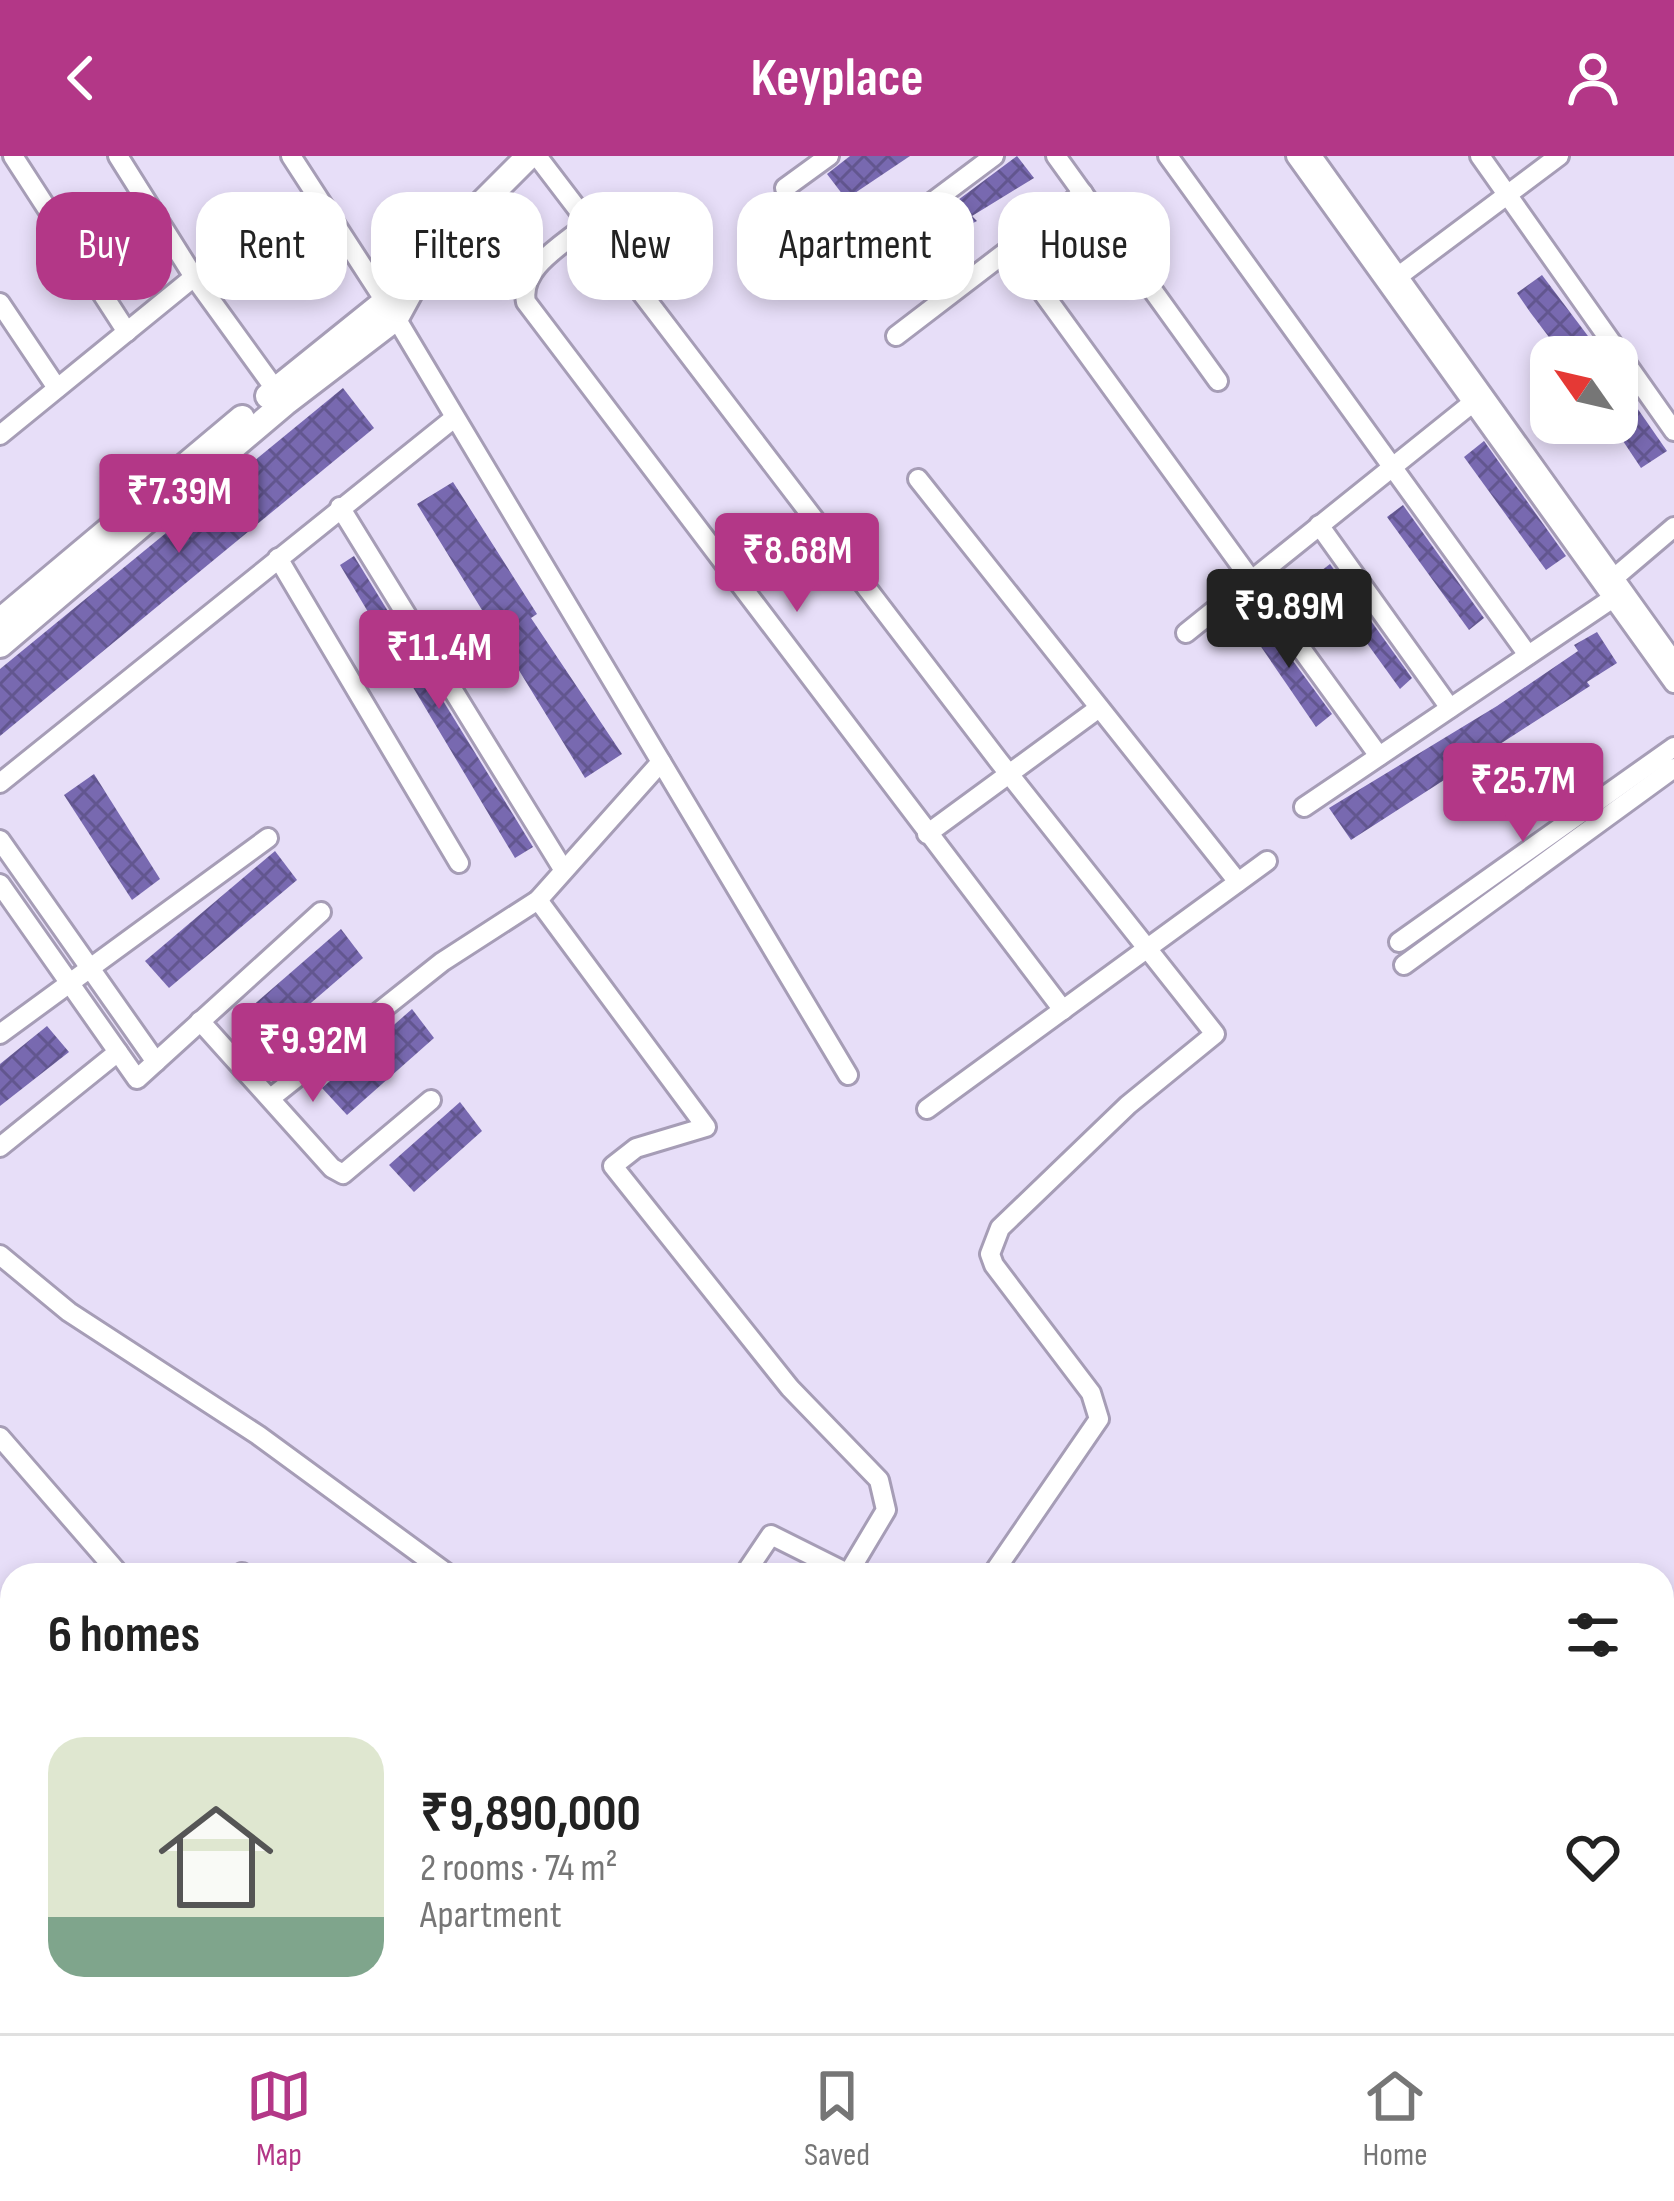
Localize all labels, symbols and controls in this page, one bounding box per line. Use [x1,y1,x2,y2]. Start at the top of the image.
icon: back [48,45,114,111]
icon: person [1560,45,1626,111]
text: Keyplace [751,46,923,111]
chip: Buy [36,192,172,300]
chip: Rent [196,192,347,300]
chip: Filters [371,192,543,300]
chip: New [567,192,713,300]
chip: Apartment [737,192,974,300]
chip: House [998,192,1170,300]
north arrow [1530,336,1638,444]
map controls [1530,336,1638,444]
pin: ₹7.39M [81,454,277,556]
text: ₹7.39M [126,469,232,516]
pin: ₹8.68M [699,513,895,615]
text: ₹8.68M [742,528,852,575]
pin: ₹9.89M [1191,569,1387,671]
text: ₹9.89M [1234,584,1344,631]
pin: ₹11.4M [341,610,537,712]
text: ₹11.4M [386,625,492,672]
pin: ₹25.7M [1425,743,1621,845]
text: ₹25.7M [1470,758,1576,805]
pin: ₹9.92M [215,1003,411,1105]
text: ₹9.92M [259,1018,367,1065]
icon: filters [1560,1602,1626,1668]
text: 6 homes [48,1605,200,1666]
text: ₹9,890,000 [420,1784,641,1845]
icon: home [144,1785,288,1929]
icon: heart [1560,1824,1626,1890]
text: 2 rooms · 74 m² [420,1845,618,1892]
text: Apartment [420,1892,562,1939]
tab: Map [246,2063,312,2175]
tab: Saved [804,2063,870,2175]
tab: Home [1362,2063,1428,2175]

